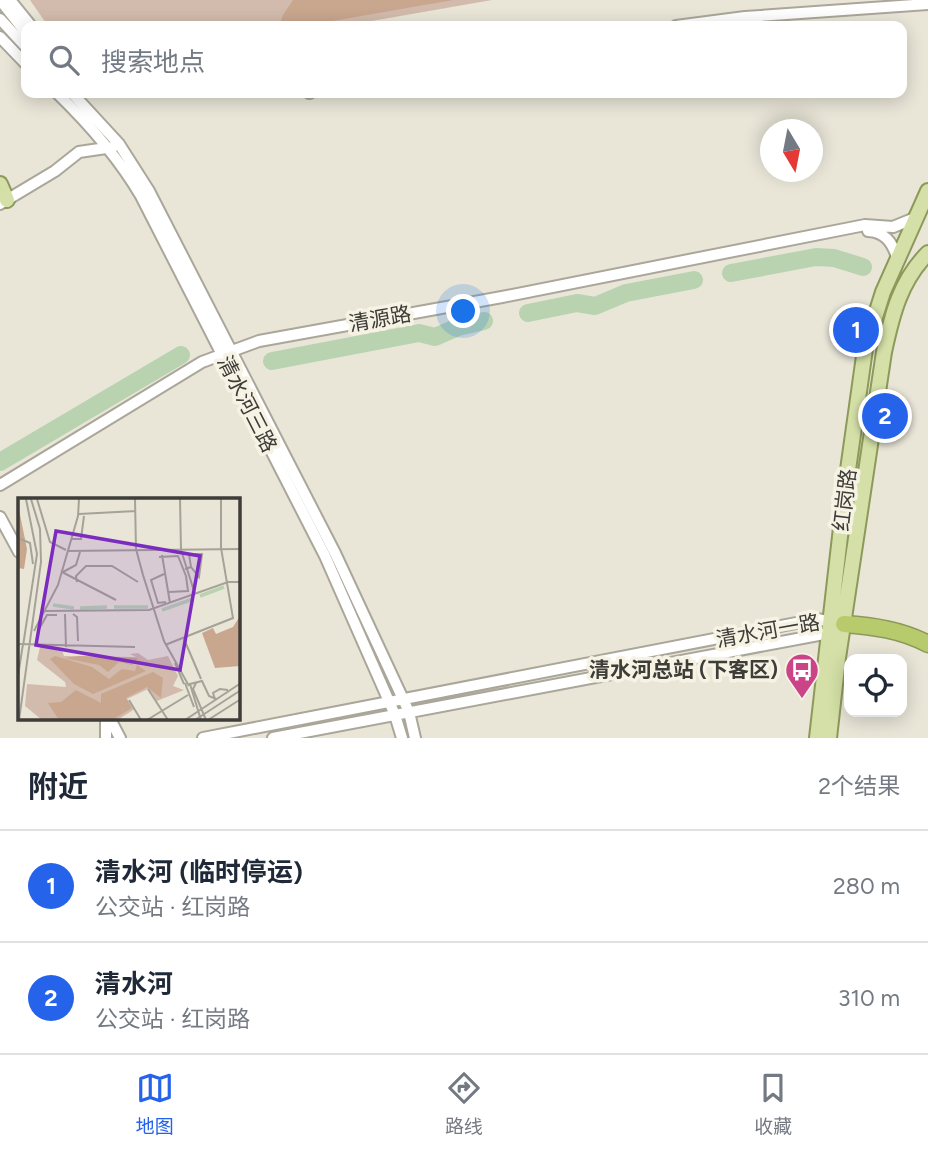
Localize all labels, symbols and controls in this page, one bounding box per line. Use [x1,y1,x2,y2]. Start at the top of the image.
search box [21,21,907,98]
icon: search [45,41,83,79]
text: 搜索地点 [101,46,205,78]
north arrow [760,119,823,182]
your location [446,294,480,328]
street label: 清源路 [347,301,413,336]
pin: 1 [833,304,879,356]
street label: 清水河三路 [212,351,282,456]
pin: 2 [862,390,908,442]
street label: 红岗路 [828,467,861,533]
inset map [18,498,240,720]
street label: 清水河一路 [714,609,822,652]
bus stop icon: 清水河总站 (下客区) [783,651,821,700]
map controls [844,654,907,717]
button: locate [844,654,907,717]
place label: 清水河总站 (下客区) [589,657,778,682]
text: 附近 [28,768,88,805]
text: 2个结果 [818,772,900,800]
text: 清水河 (临时停运) [95,856,303,888]
text: 1 [46,872,56,900]
text: 280 m [833,872,900,900]
text: 公交站 · 红岗路 [95,893,250,921]
text: 清水河 [95,968,173,1000]
text: 2 [44,984,58,1012]
text: 310 m [838,984,900,1012]
text: 公交站 · 红岗路 [95,1005,250,1033]
tab: 地图 [136,1069,174,1138]
tab: 路线 [445,1069,483,1138]
tab: 收藏 [754,1069,792,1138]

